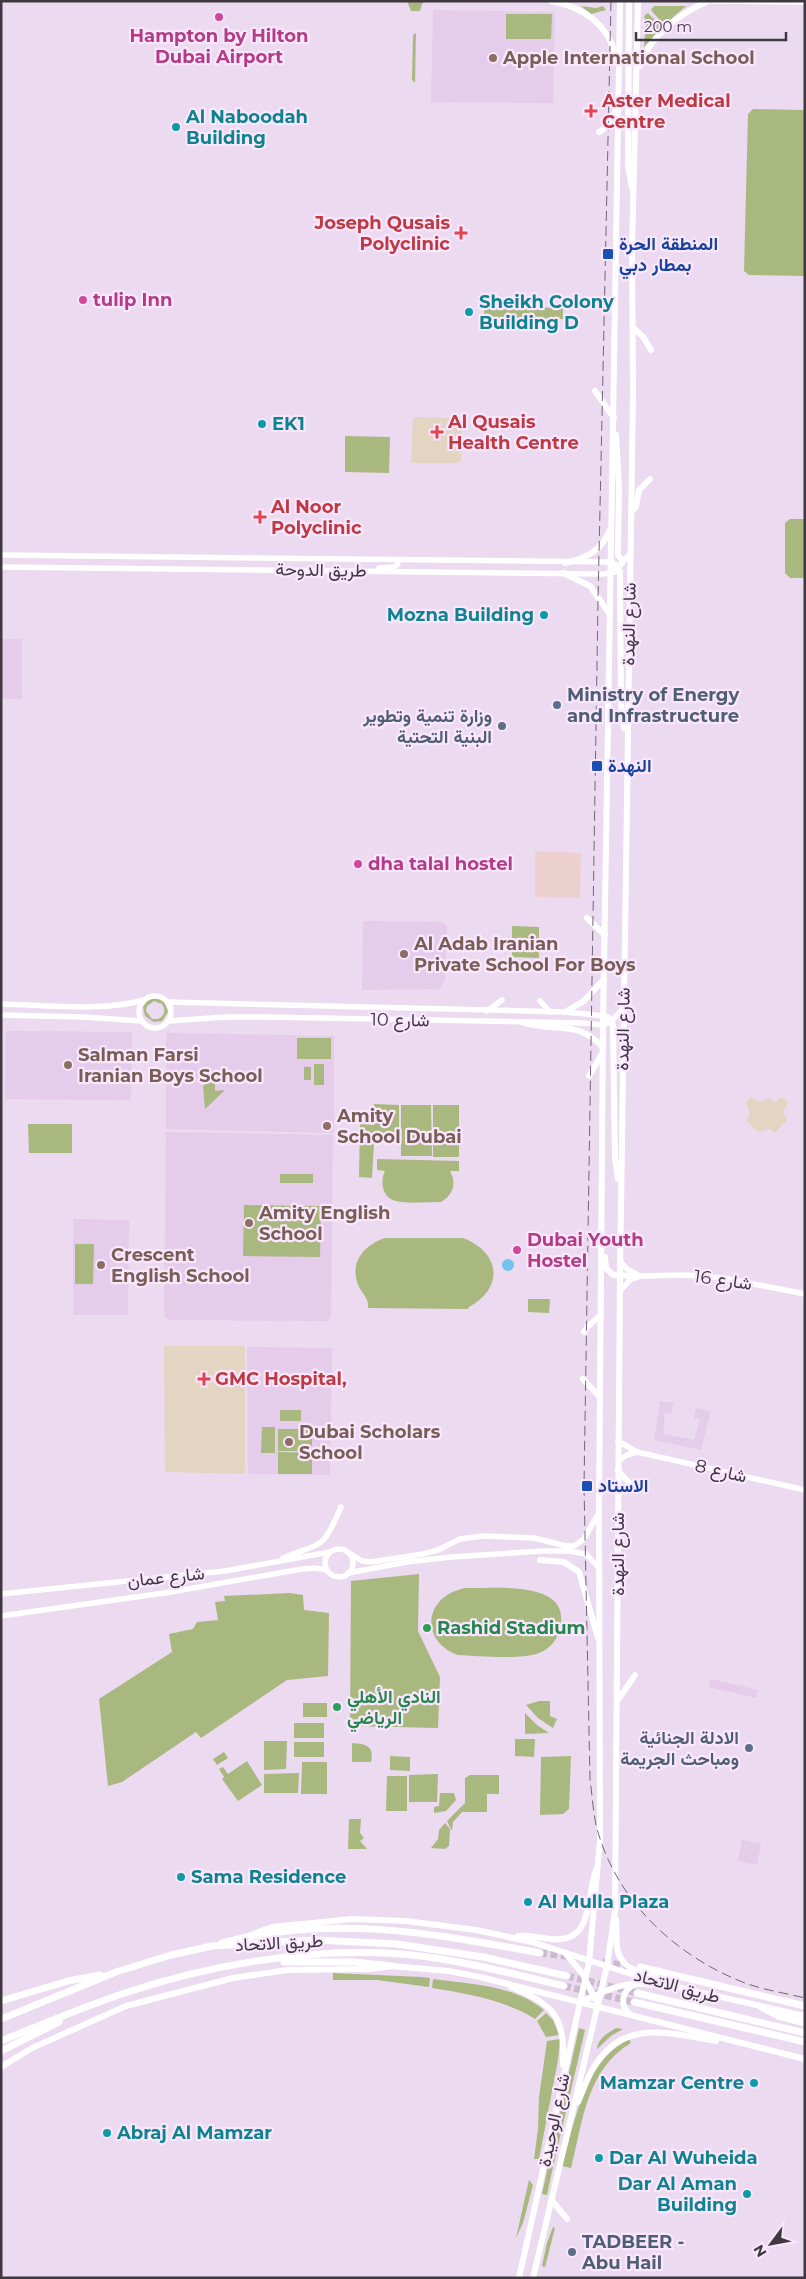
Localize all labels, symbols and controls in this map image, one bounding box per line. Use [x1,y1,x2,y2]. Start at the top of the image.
scale bar [636,10,786,42]
marker: Hampton by Hilton Dubai Airport [213,11,225,23]
text: 200 m [644,17,692,36]
place label: Hampton by Hilton Dubai Airport [130,25,308,68]
place label: Apple International School [502,47,755,69]
marker: Apple International School [487,52,499,64]
place label: Aster Medical Centre [601,90,731,133]
marker: Aster Medical Centre [584,104,598,118]
place label: Al Naboodah Building [185,106,308,149]
marker: Al Naboodah Building [170,121,182,133]
place label: Joseph Qusais Polyclinic [313,212,450,255]
marker: Joseph Qusais Polyclinic [454,226,468,240]
place label: المنطقة الحرة بمطار دبي [619,233,718,280]
marker: المنطقة الحرة بمطار دبي [601,247,615,261]
place label: tulip Inn [93,289,172,311]
place label: Sheikh Colony Building D [479,291,614,334]
marker: tulip Inn [77,294,89,306]
marker: Sheikh Colony Building D [463,306,475,318]
place label: Al Qusais Health Centre [447,411,579,454]
place label: EK1 [272,413,305,435]
marker: EK1 [256,418,268,430]
marker: Al Qusais Health Centre [430,425,444,439]
place label: Al Noor Polyclinic [270,496,362,539]
marker: Al Noor Polyclinic [253,510,267,524]
street label: طريق الدوحة [275,558,367,582]
street label: شارع النهدة [617,582,642,666]
place label: Mozna Building [387,604,534,626]
marker: Mozna Building [538,609,550,621]
place label: Ministry of Energy and Infrastructure [567,684,739,727]
marker: Ministry of Energy and Infrastructure [551,699,563,711]
place label: وزارة تنمية وتطوير البنية التحتية [362,705,492,748]
marker: وزارة تنمية وتطوير البنية التحتية [496,720,508,732]
place label: النهدة [608,755,652,777]
marker: النهدة [590,759,604,773]
place label: dha talal hostel [368,853,513,875]
marker: dha talal hostel [352,858,364,870]
place label: Al Adab Iranian Private School For Boys [413,933,636,976]
marker: Al Adab Iranian Private School For Boys [398,948,410,960]
street label: شارع النهدة [611,987,636,1071]
street label: شارع 10 [370,1008,430,1033]
place label: Salman Farsi Iranian Boys School [78,1044,263,1087]
marker: Salman Farsi Iranian Boys School [62,1059,74,1071]
place label: Amity School Dubai [336,1105,462,1148]
marker: Amity School Dubai [321,1120,333,1132]
place label: Amity English School [258,1202,390,1245]
marker: Amity English School [243,1217,255,1229]
place label: Dubai Youth Hostel [527,1229,644,1272]
place label: Crescent English School [111,1244,250,1287]
marker: Dubai Youth Hostel [511,1244,523,1256]
marker: Crescent English School [95,1259,107,1271]
street label: شارع 16 [692,1265,753,1296]
place label: GMC Hospital, [215,1368,347,1390]
marker: GMC Hospital, [197,1372,211,1386]
place label: Dubai Scholars School [299,1421,441,1464]
marker: Dubai Scholars School [283,1436,295,1448]
street label: شارع 8 [693,1454,749,1489]
place label: الاستاد [598,1475,648,1497]
marker: الاستاد [580,1479,594,1493]
street label: شارع النهدة [607,1512,630,1596]
street label: شارع عمان [126,1562,206,1593]
place label: Rashid Stadium [437,1617,586,1639]
marker: Rashid Stadium [421,1622,433,1634]
place label: النادي الأهلي الرياضي [347,1686,441,1733]
marker: النادي الأهلي الرياضي [331,1701,343,1713]
place label: الادلة الجنائية ومباحث الجريمة [620,1727,739,1770]
marker: الادلة الجنائية ومباحث الجريمة [743,1742,755,1754]
place label: Sama Residence [191,1866,346,1888]
marker: Sama Residence [175,1871,187,1883]
place label: Al Mulla Plaza [537,1891,669,1913]
marker: Al Mulla Plaza [522,1896,534,1908]
street label: طريق الاتحاد [234,1930,324,1956]
street label: طريق الاتحاد [631,1964,723,2008]
street label: شارع الوحيدة [533,2071,576,2169]
place label: Mamzar Centre [600,2072,744,2094]
marker: Mamzar Centre [748,2077,760,2089]
place label: Abraj Al Mamzar [116,2122,272,2144]
marker: Abraj Al Mamzar [101,2127,113,2139]
place label: Dar Al Wuheida [609,2147,758,2169]
marker: Dar Al Wuheida [593,2152,605,2164]
place label: Dar Al Aman Building [618,2173,737,2216]
marker: Dar Al Aman Building [741,2188,753,2200]
north arrow [746,2219,796,2269]
place label: TADBEER - Abu Hail [581,2231,684,2274]
text: N [749,2241,771,2260]
marker: TADBEER - Abu Hail [566,2246,578,2258]

